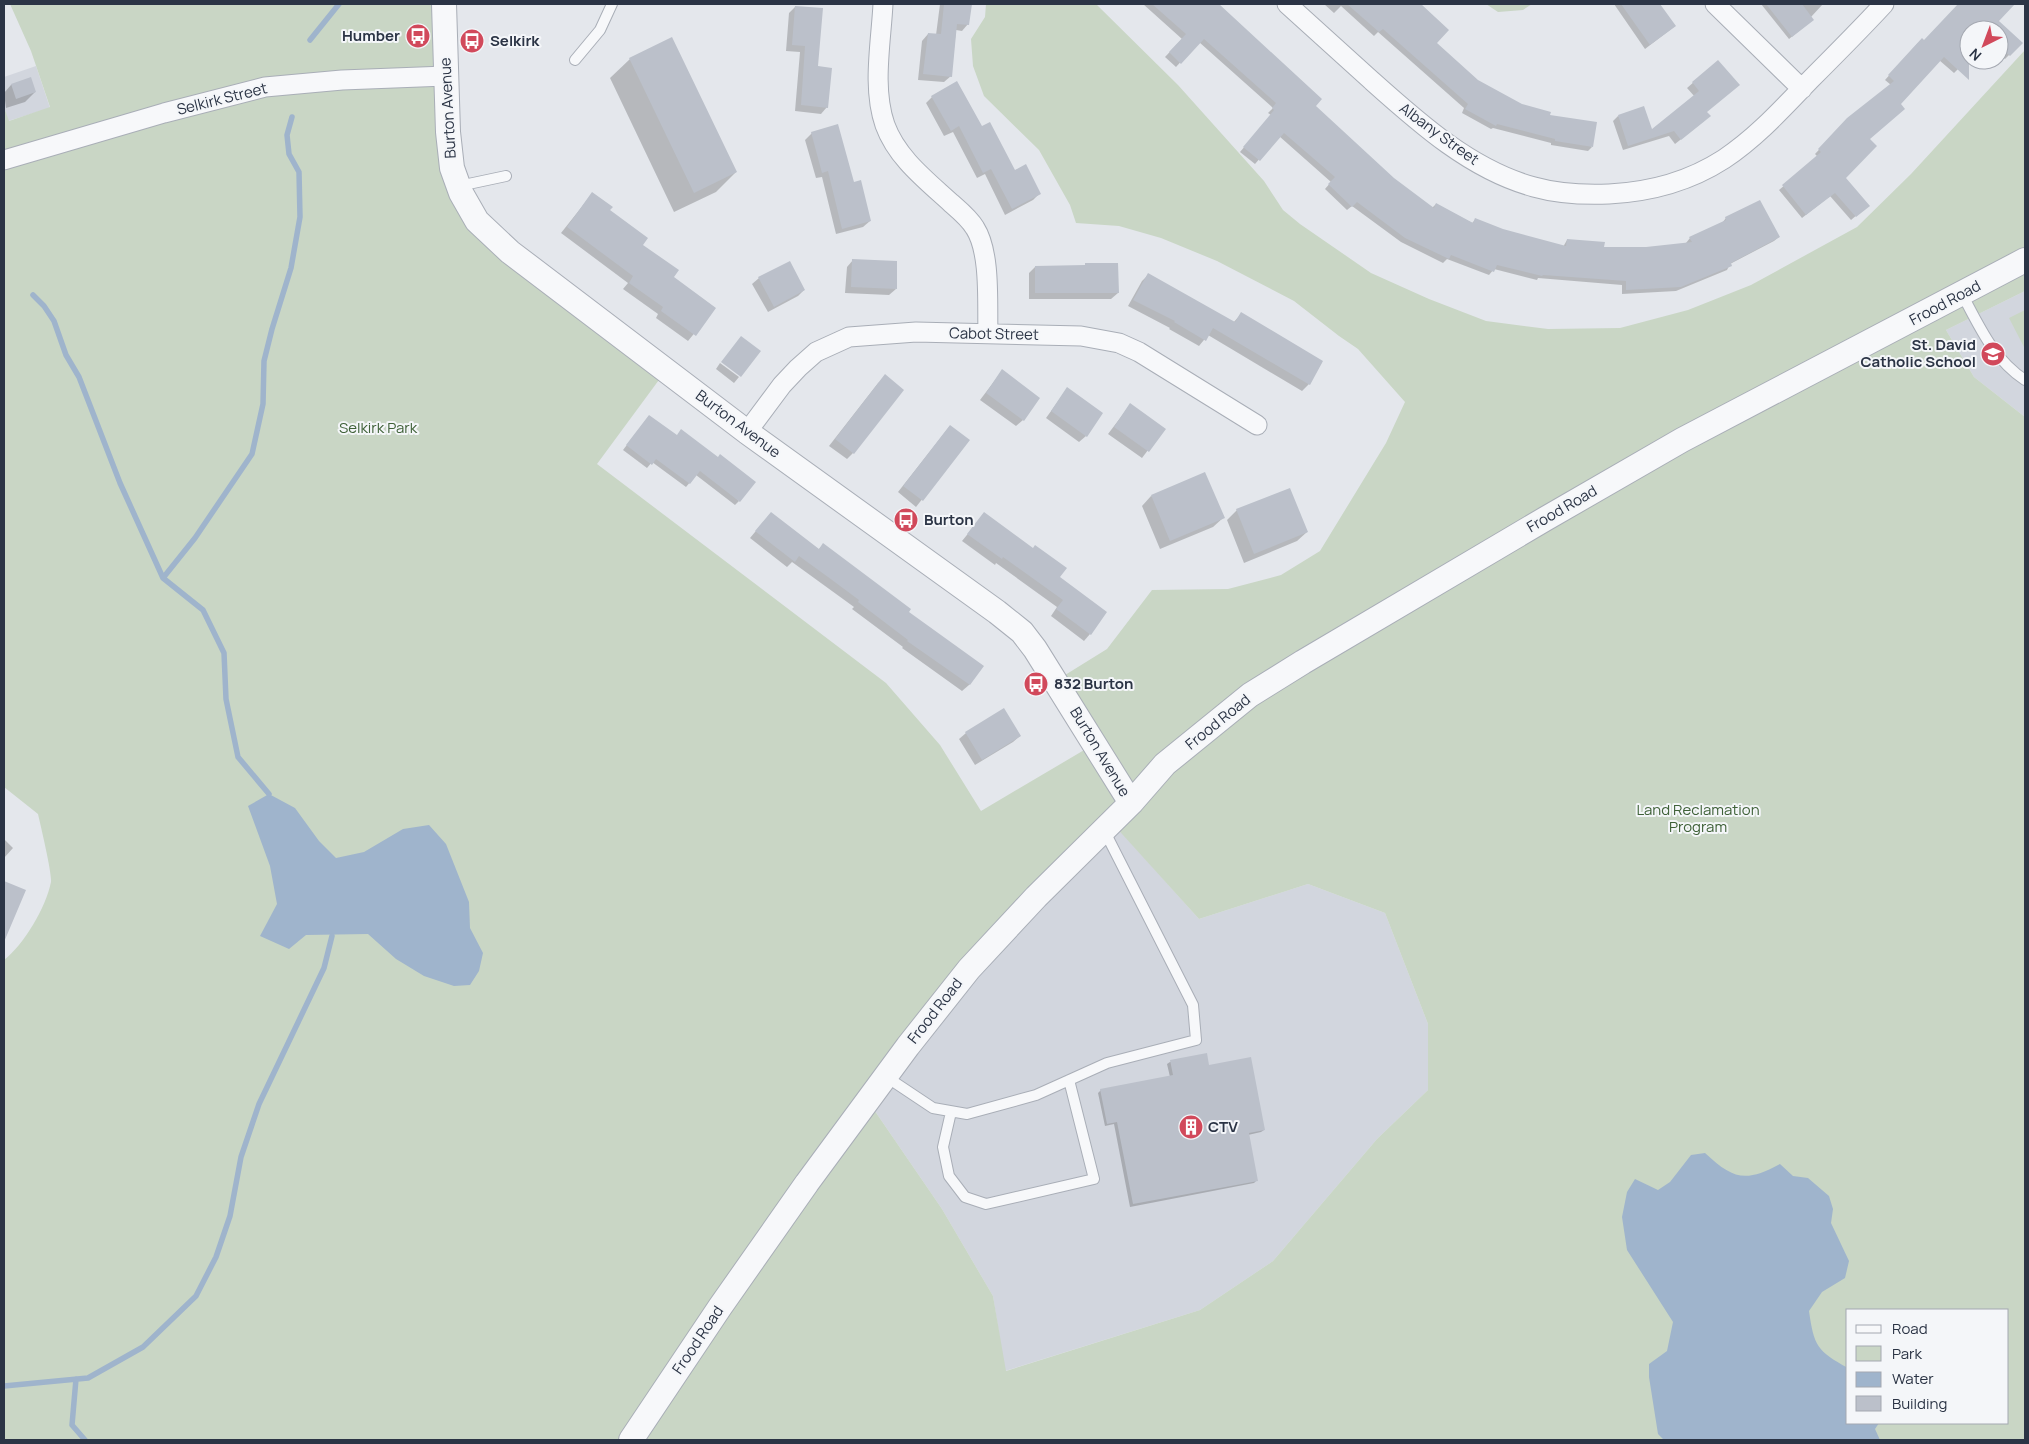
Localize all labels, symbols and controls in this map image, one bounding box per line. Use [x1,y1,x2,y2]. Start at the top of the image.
north arrow [1959,20,2009,70]
bus stop icon: Humber [405,23,431,49]
place label: Humber [342,25,400,46]
bus stop icon: Selkirk [459,28,485,54]
place label: Selkirk [490,30,540,51]
text: N [1965,45,1985,65]
street label: Burton Avenue [434,57,461,159]
street label: Selkirk Street [175,77,269,120]
street label: Albany Street [1395,98,1483,170]
street label: Frood Road [1905,275,1984,330]
street label: Cabot Street [949,322,1039,345]
place label: St. David Catholic School [1860,334,1976,372]
school or university icon: St. David Catholic School [1980,341,2006,367]
street label: Burton Avenue [692,385,785,463]
park label: Selkirk Park [339,417,418,438]
street label: Frood Road [1523,480,1601,537]
bus stop icon: Burton [893,507,919,533]
place label: Burton [924,509,974,530]
bus stop icon: 832 Burton [1023,671,1049,697]
place label: 832 Burton [1054,673,1133,694]
street label: Frood Road [1181,689,1255,754]
street label: Burton Avenue [1065,703,1136,801]
park label: Land Reclamation Program [1636,799,1760,837]
street label: Frood Road [902,973,967,1048]
building icon: CTV [1178,1114,1204,1140]
place label: CTV [1208,1116,1238,1137]
street label: Frood Road [667,1302,728,1378]
legend [1846,1309,2009,1424]
text: Road [1892,1318,1928,1339]
text: Park [1892,1343,1922,1364]
text: Water [1892,1368,1934,1389]
text: Building [1892,1393,1947,1414]

